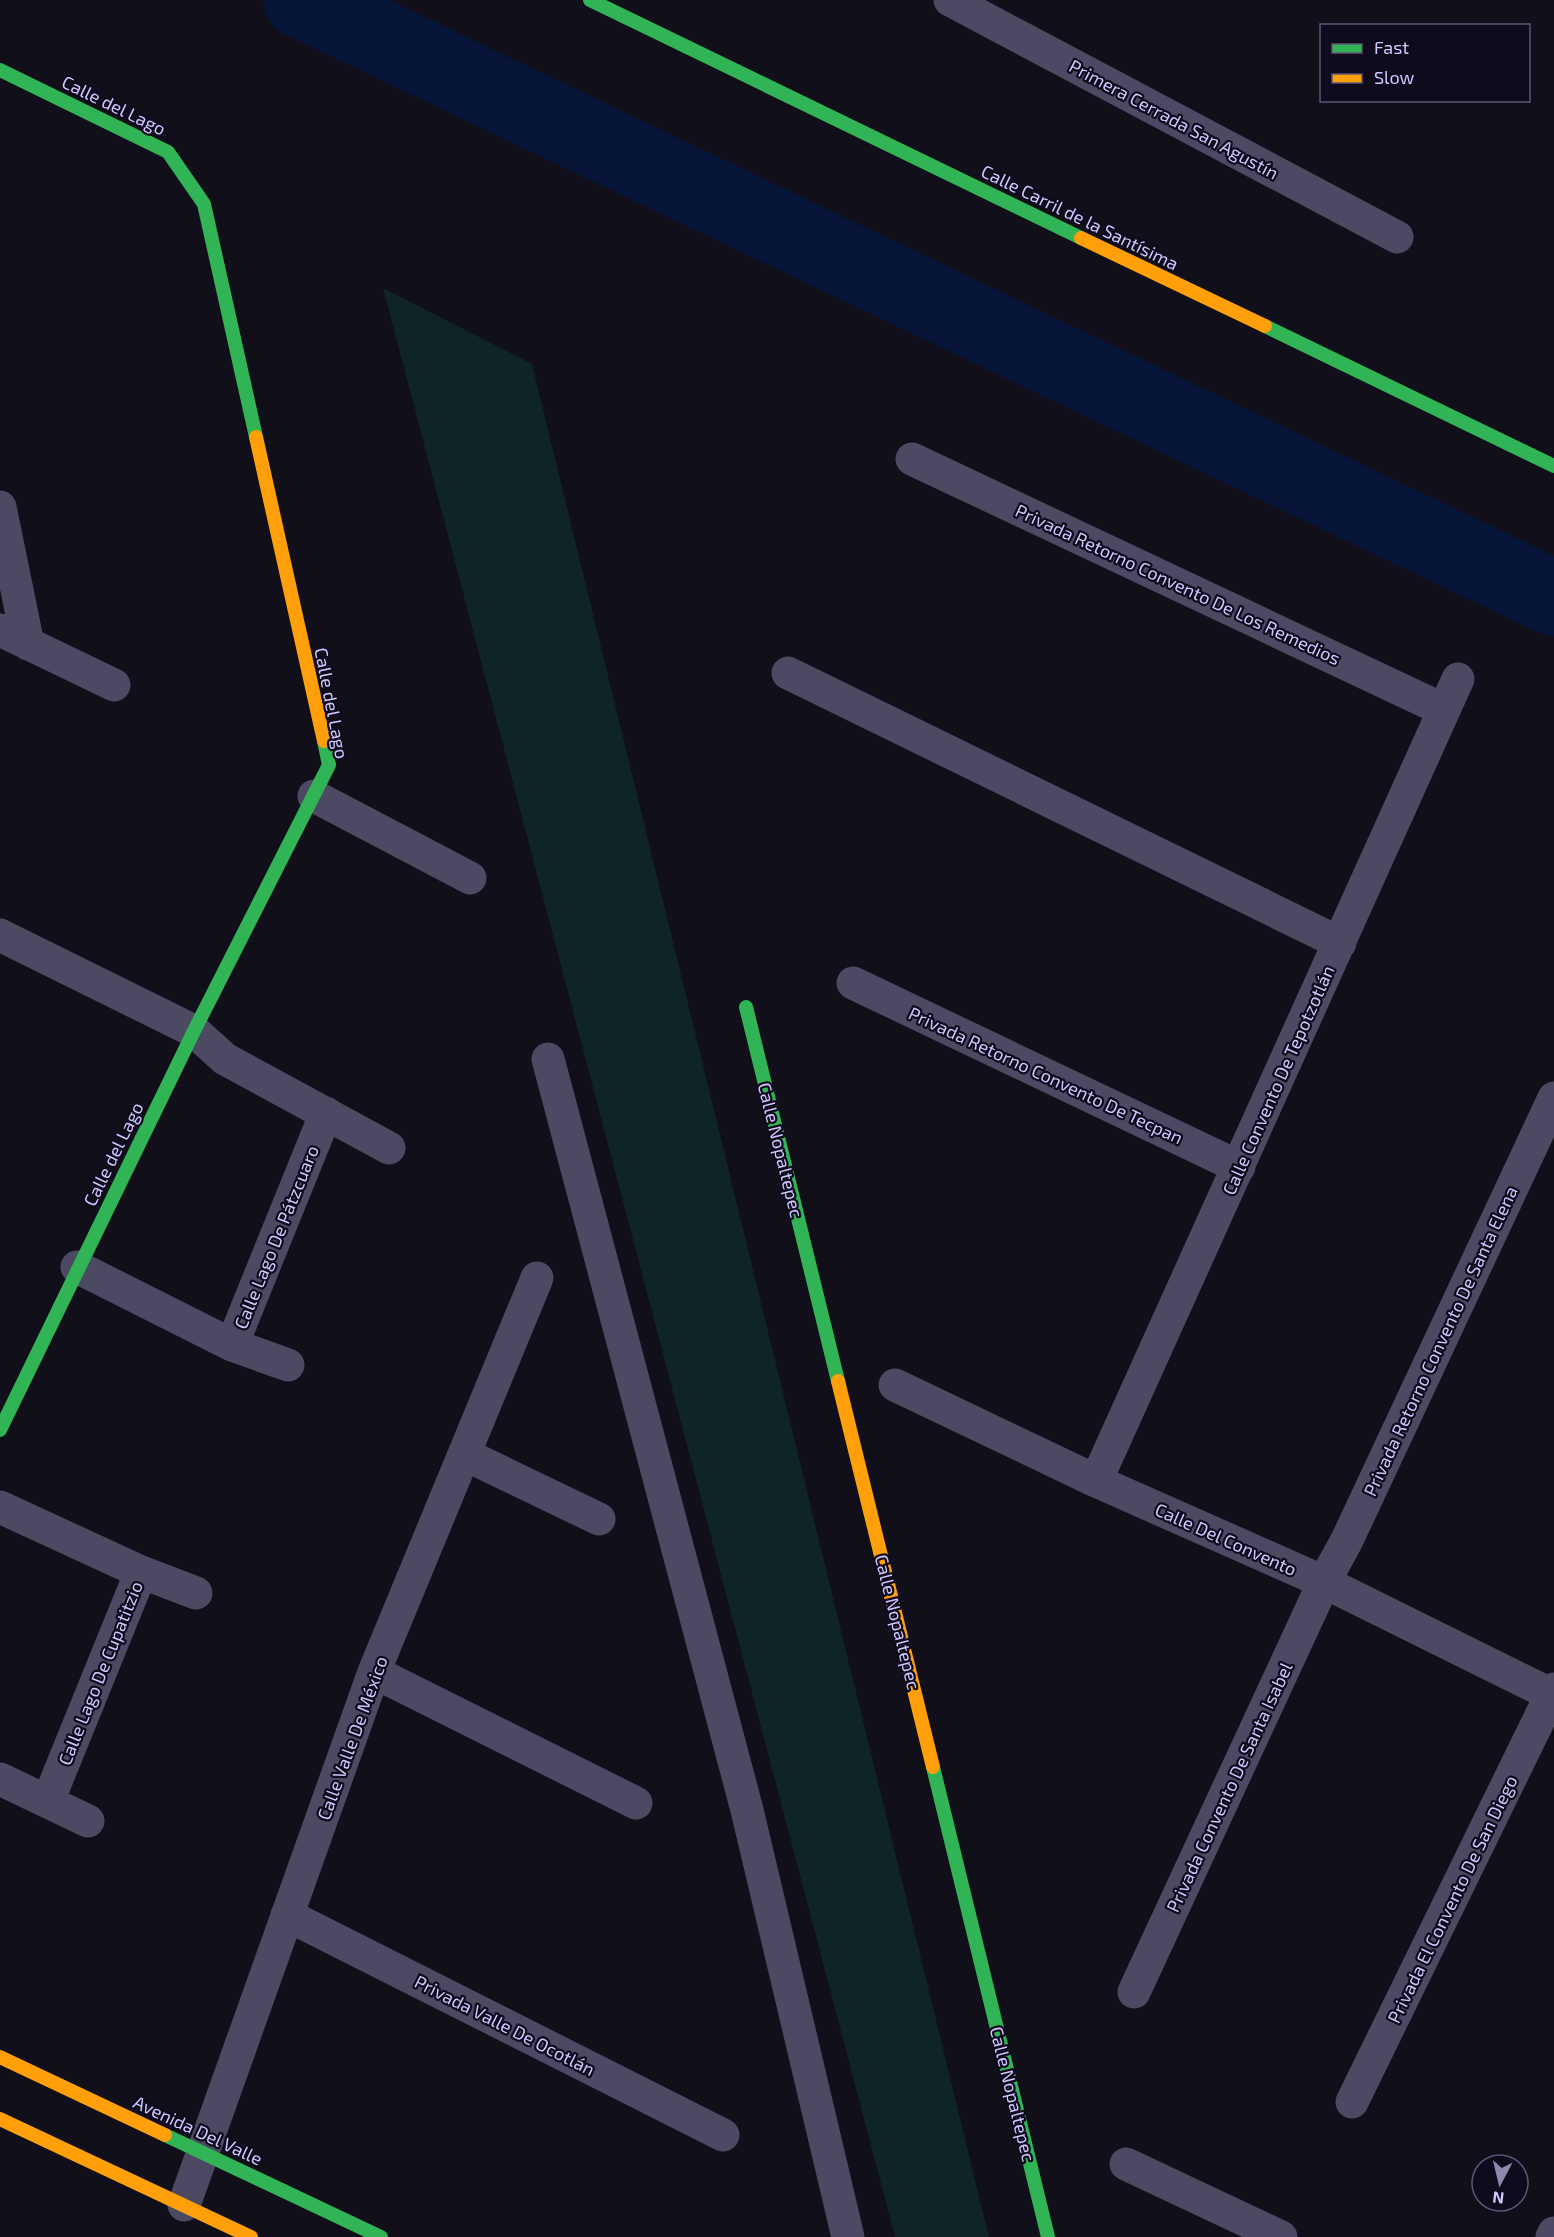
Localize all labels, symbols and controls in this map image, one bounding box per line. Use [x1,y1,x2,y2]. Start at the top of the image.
legend [1320,24,1530,102]
text: Fast [1374,36,1409,58]
street label: Primera Cerrada San Agustín [1066,54,1282,184]
text: Slow [1374,66,1415,88]
street label: Calle del Lago [59,70,169,140]
street label: Calle Carril de la Santísima [978,160,1182,274]
street label: Privada Retorno Convento De Los Remedios [1012,499,1344,669]
street label: Calle del Lago [310,646,354,760]
street label: Calle Convento De Tepotzotlán [1217,962,1339,1198]
street label: Privada Retorno Convento De Tecpan [905,1002,1187,1148]
street label: Calle Nopaltepec [754,1080,808,1220]
street label: Calle del Lago [78,1099,148,1209]
street label: Calle Lago De Pátzcuaro [229,1142,323,1332]
street label: Privada Retorno Convento De Santa Elena [1358,1183,1522,1499]
street label: Calle Del Convento [1152,1498,1300,1580]
street label: Calle Nopaltepec [871,1552,925,1692]
street label: Calle Lago De Cupatitzio [53,1578,147,1768]
street label: Calle Valle De México [312,1653,392,1823]
street label: Privada Convento De Santa Isabel [1161,1658,1297,1915]
street label: Privada El Convento De San Diego [1382,1772,1522,2026]
street label: Privada Valle De Ocotlán [411,1970,599,2080]
street label: Calle Nopaltepec [986,2024,1040,2164]
street label: Avenida Del Valle [130,2090,266,2170]
north arrow [1470,2153,1530,2213]
text: N [1491,2188,1505,2209]

